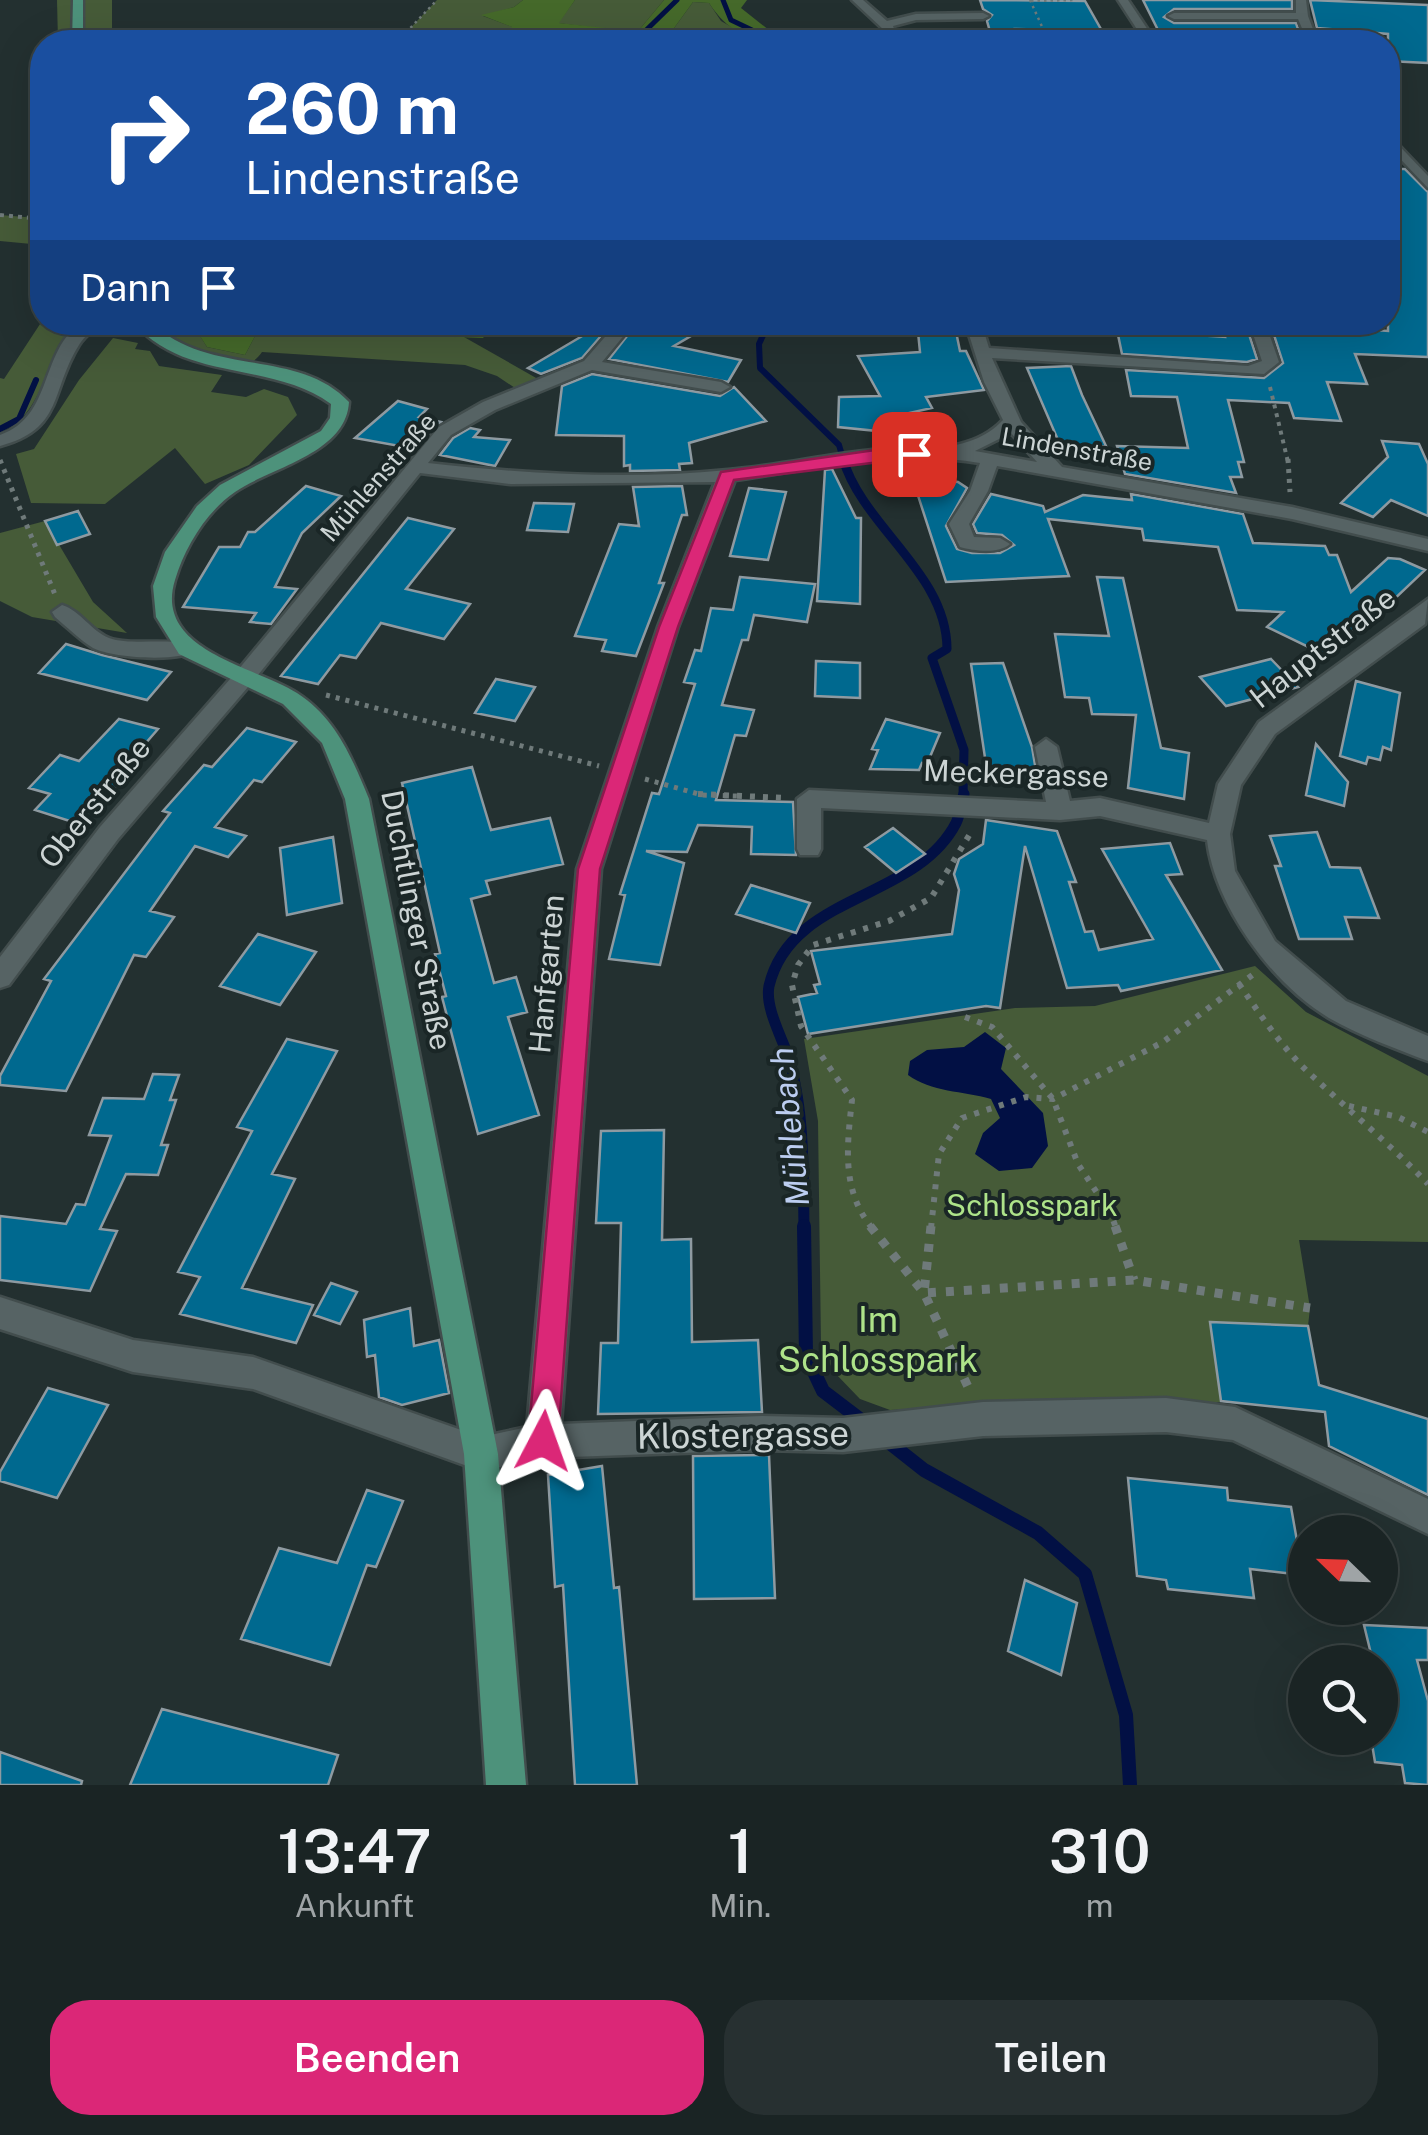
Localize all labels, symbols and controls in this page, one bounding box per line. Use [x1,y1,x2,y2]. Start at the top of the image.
text: 260 m [245,67,459,150]
icon: right [80,70,210,200]
text: Lindenstraße [245,151,520,204]
icon: arrive [191,260,246,315]
text: Dann [80,265,171,310]
street label: Mühlenstraße [314,406,442,548]
pin [872,412,957,497]
street label: Lindenstraße [999,421,1155,477]
icon: arrive [887,427,942,482]
street label: Hauptstraße [1242,579,1402,715]
street label: Oberstraße [31,730,158,875]
street label: Meckergasse [923,752,1110,794]
street label: Duchtlinger Straße [374,787,460,1053]
street label: Hanfgarten [521,893,571,1055]
water label: Mühlebach [763,1046,816,1208]
park label: Schlosspark [946,1187,1118,1223]
park label: Im Schlosspark [778,1299,978,1380]
position arrow [491,1389,595,1493]
street label: Klostergasse [637,1412,849,1457]
north arrow [1288,1515,1398,1625]
map controls [1288,1515,1398,1755]
button: search [1288,1645,1398,1755]
text: 13:47 [277,1816,432,1887]
text: 1 [728,1816,753,1887]
text: 310 [1049,1816,1151,1887]
text: Ankunft [295,1887,414,1924]
text: Min. [709,1887,771,1924]
text: m [1086,1887,1113,1924]
button: Beenden [50,2000,704,2115]
button: Teilen [724,2000,1378,2115]

